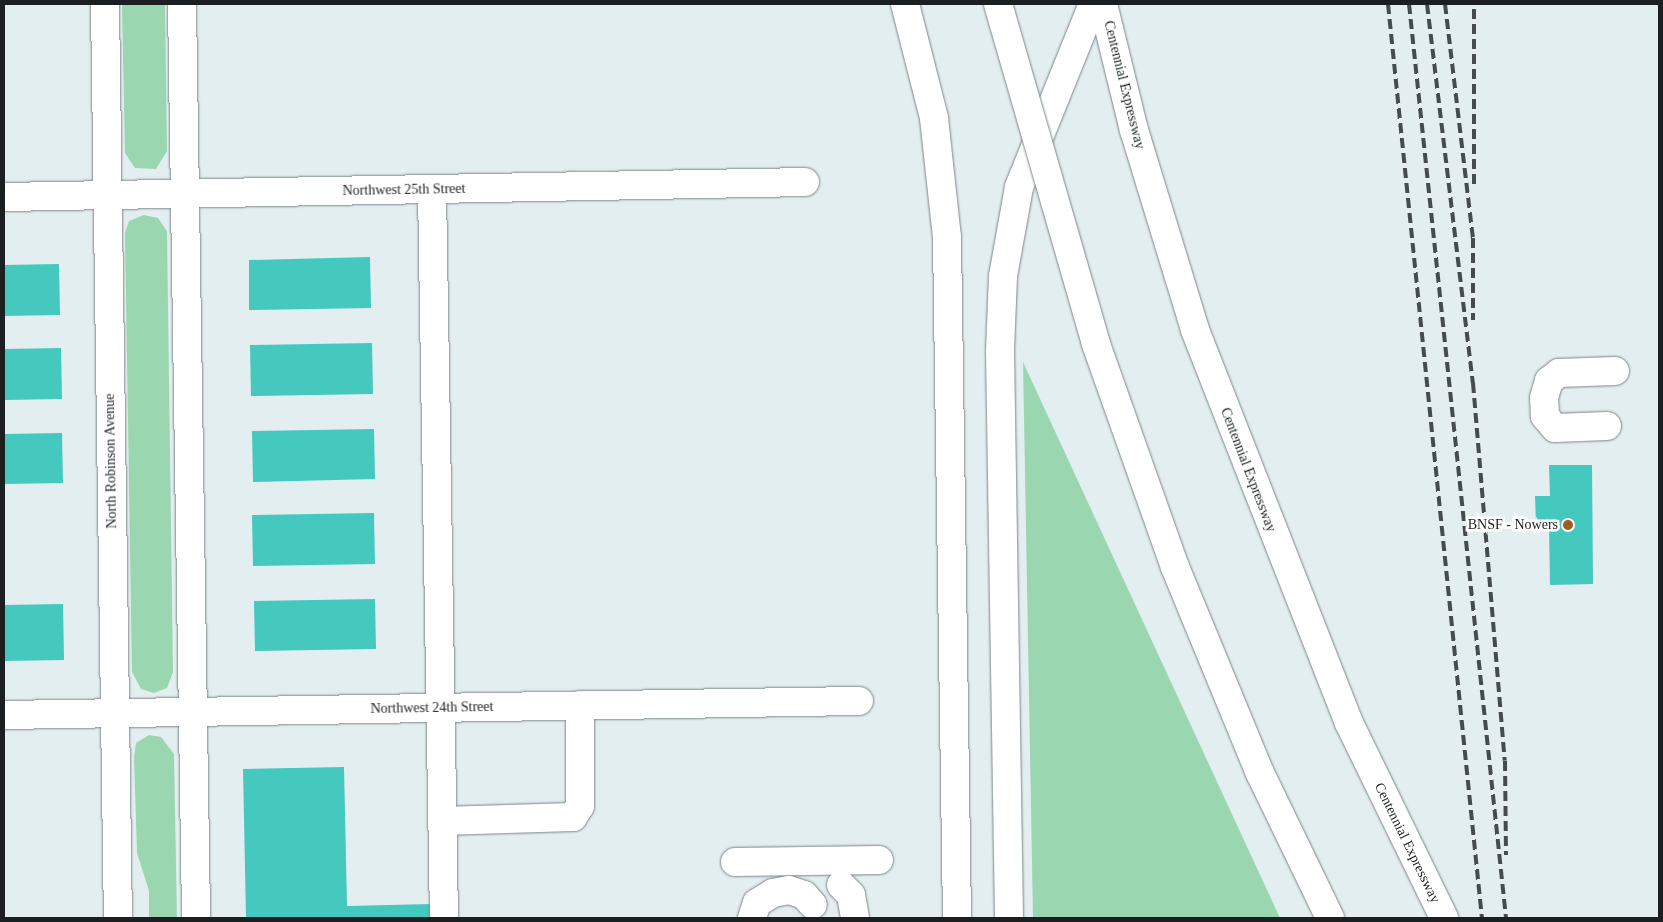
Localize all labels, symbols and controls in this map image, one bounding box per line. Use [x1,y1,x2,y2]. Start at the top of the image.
street label: Centennial Expressway [1100,19,1148,151]
street label: Northwest 25th Street [342,181,466,199]
street label: North Robinson Avenue [101,393,121,529]
street label: Centennial Expressway [1217,405,1279,535]
place label: BNSF - Nowers [1468,517,1558,533]
marker: BNSF - Nowers [1562,519,1574,531]
street label: Northwest 24th Street [370,699,494,717]
street label: Centennial Expressway [1371,780,1443,906]

